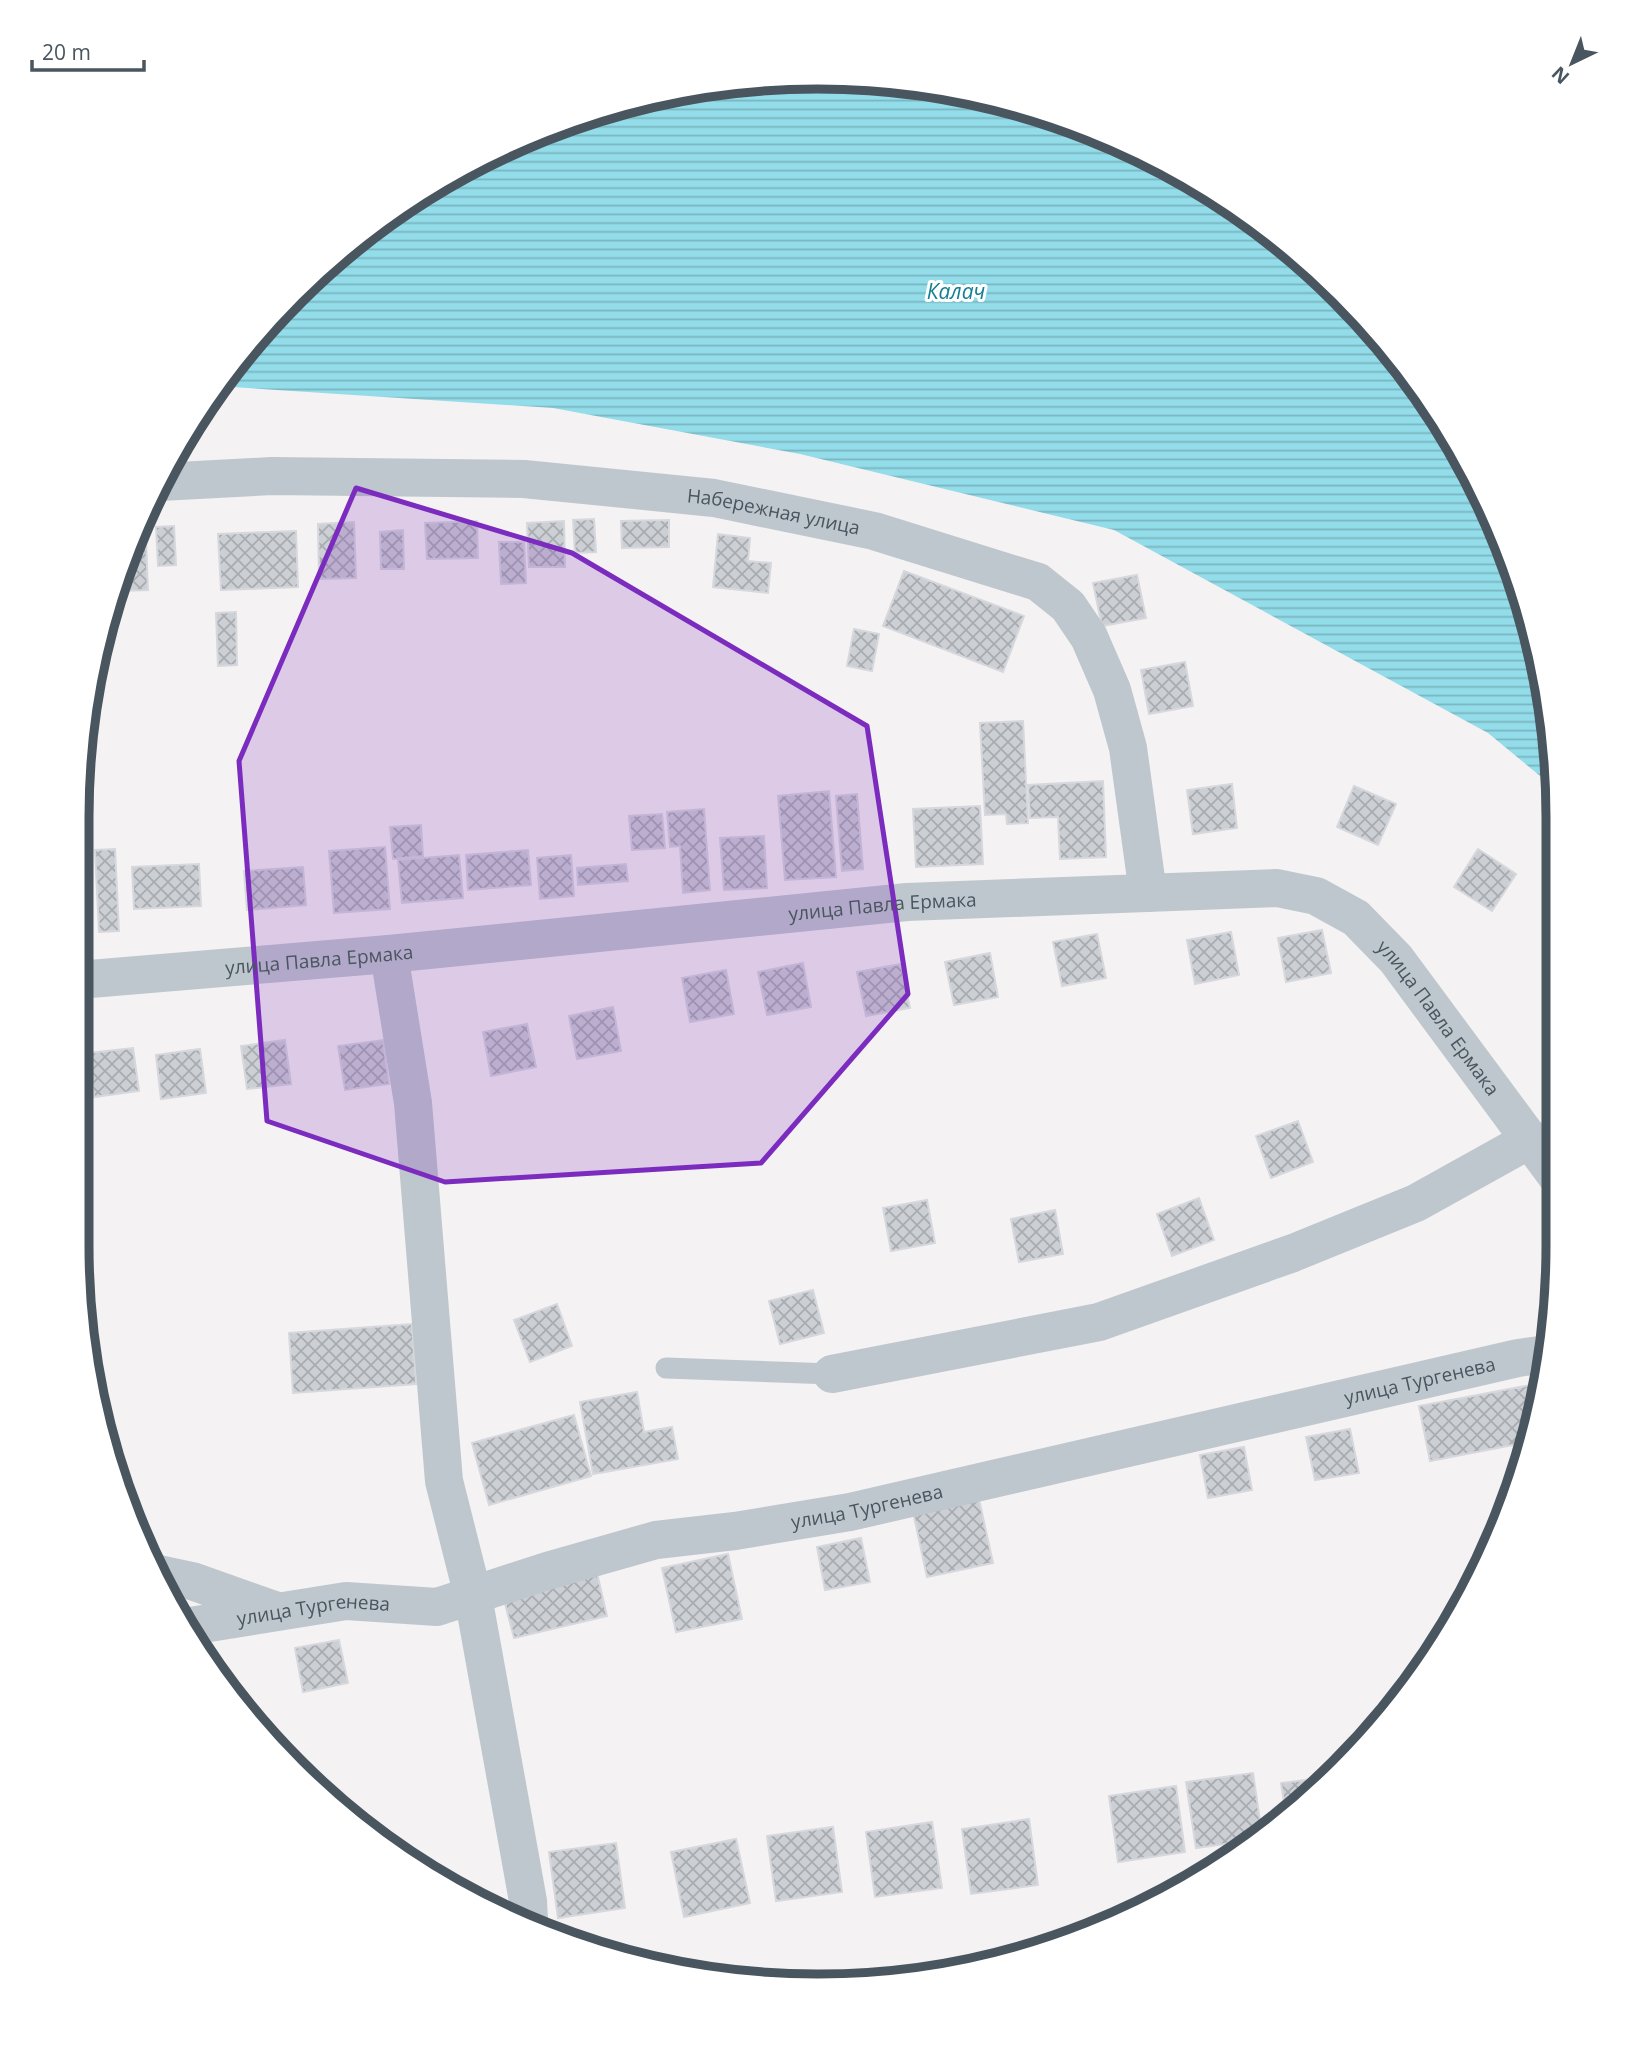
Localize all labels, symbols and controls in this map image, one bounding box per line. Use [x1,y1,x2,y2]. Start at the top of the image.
scale bar [32,28,144,72]
north arrow [1537,28,1607,98]
text: 20 m [42,38,91,66]
text: N [1546,61,1575,90]
water label: Калач [927,277,986,305]
street label: Набережная улица [686,482,862,541]
street label: улица Павла Ермака [787,886,977,927]
street label: улица Павла Ермака [1371,934,1506,1101]
street label: улица Павла Ермака [224,939,414,981]
street label: улица Тургенева [1341,1351,1498,1411]
street label: улица Тургенева [789,1478,945,1535]
street label: улица Тургенева [235,1588,391,1631]

